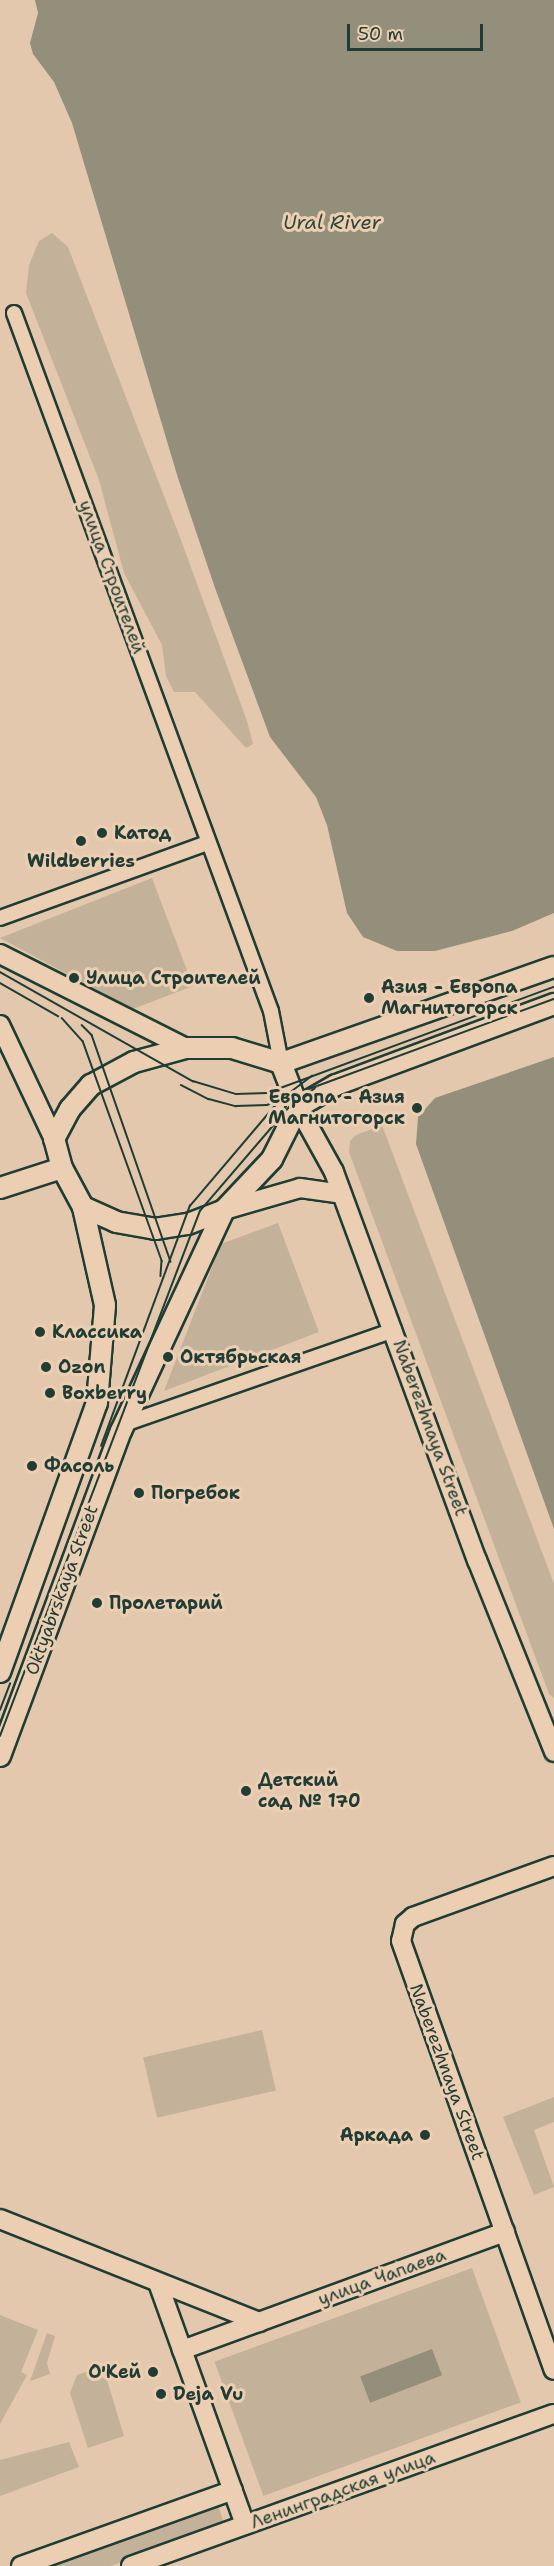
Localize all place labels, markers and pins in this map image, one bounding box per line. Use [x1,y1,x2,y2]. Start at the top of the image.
place label: Катод [114,822,171,844]
marker: Катод [95,826,109,840]
marker: Wildberries [74,834,88,848]
place label: Wildberries [27,850,135,872]
place label: Улица Строителей [86,967,261,989]
marker: Улица Строителей [67,971,81,985]
place label: Азия - Европа Магнитогорск [381,977,518,1020]
marker: Азия - Европа Магнитогорск [362,991,376,1005]
place label: Европа - Азия Магнитогорск [268,1087,405,1130]
marker: Европа - Азия Магнитогорск [410,1101,424,1115]
place label: Классика [52,1321,142,1343]
marker: Классика [33,1325,47,1339]
place label: Октябрьская [180,1346,301,1368]
marker: Октябрьская [161,1350,175,1364]
place label: Ozon [58,1356,105,1378]
marker: Ozon [39,1360,53,1374]
place label: Boxberry [62,1382,147,1404]
marker: Boxberry [43,1386,57,1400]
place label: Фасоль [44,1455,114,1477]
marker: Фасоль [25,1459,39,1473]
place label: Погребок [151,1482,240,1504]
marker: Погребок [132,1486,146,1500]
place label: Пролетарий [109,1592,223,1614]
marker: Пролетарий [90,1596,104,1610]
place label: Детский сад № 170 [258,1770,361,1812]
marker: Детский сад № 170 [239,1784,253,1798]
place label: Аркада [340,2124,413,2146]
marker: Аркада [418,2128,432,2142]
place label: О'Кей [88,2361,141,2383]
marker: О'Кей [146,2365,160,2379]
place label: Deja Vu [173,2383,243,2405]
marker: Deja Vu [154,2387,168,2401]

